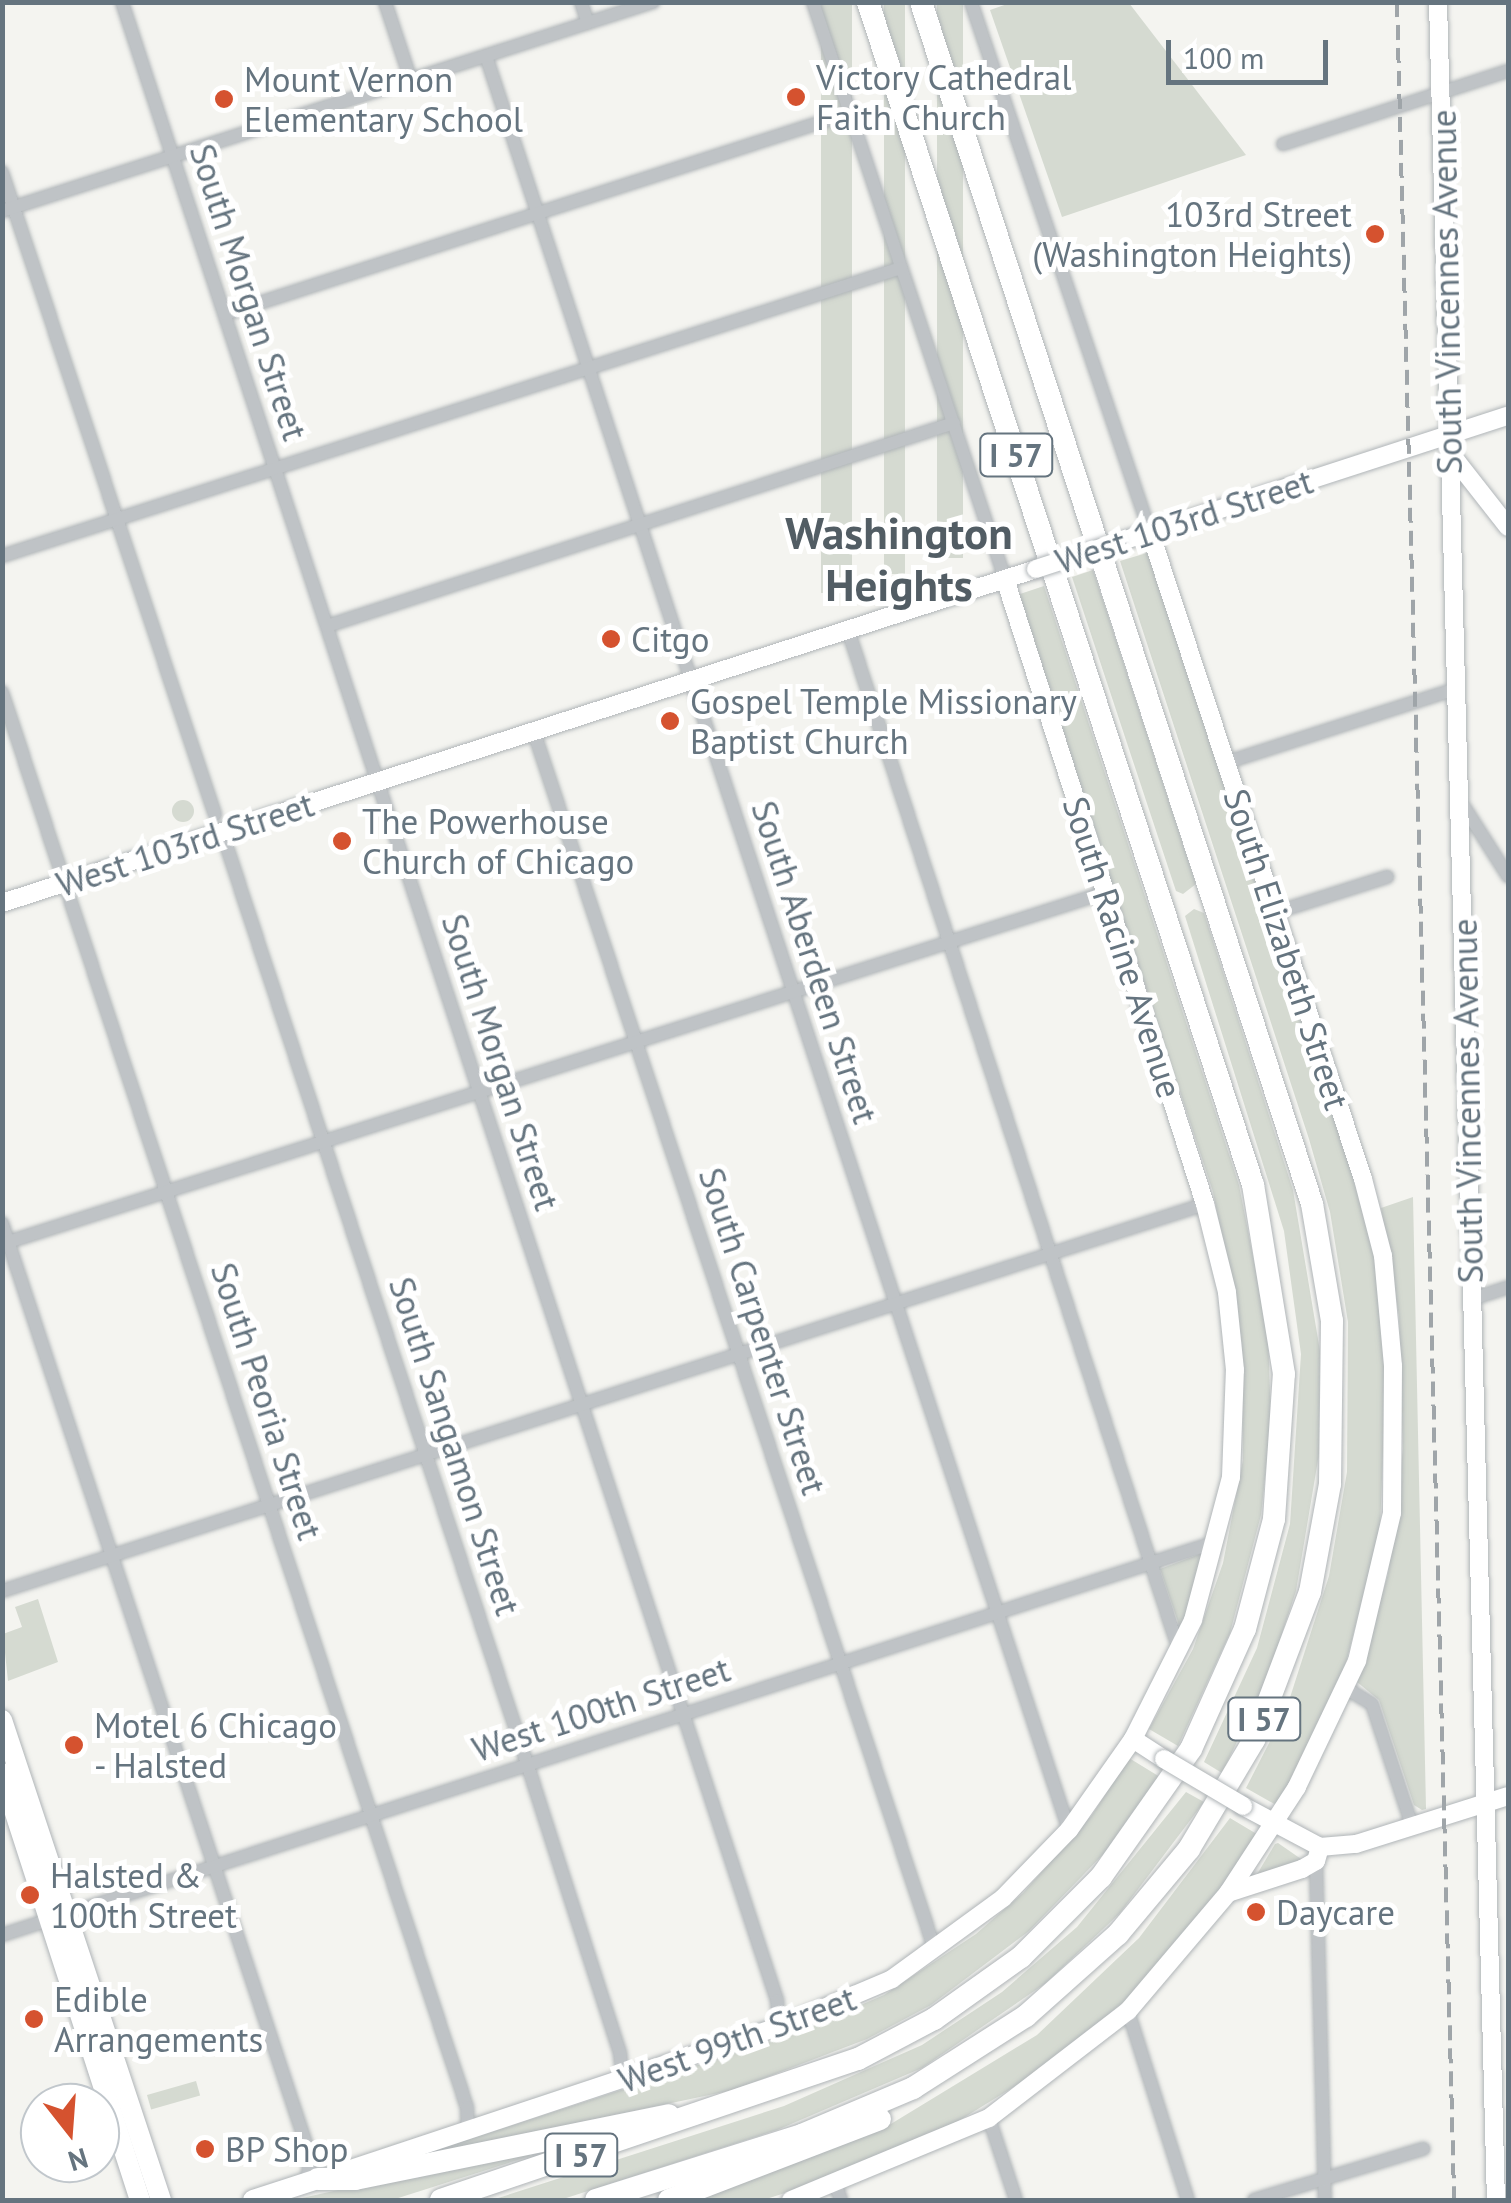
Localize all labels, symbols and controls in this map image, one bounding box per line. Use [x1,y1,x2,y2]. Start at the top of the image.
scale bar [1171,20,1334,82]
text: 100 m [1183,38,1264,77]
place label: Victory Cathedral Faith Church [816,56,1073,138]
place label: Mount Vernon Elementary School [244,58,524,140]
marker: Victory Cathedral Faith Church [785,86,807,108]
marker: Mount Vernon Elementary School [213,88,235,110]
street label: South Vincennes Avenue [1422,108,1470,476]
street label: South Morgan Street [181,139,317,445]
place label: 103rd Street (Washington Heights) [1032,193,1352,275]
marker: 103rd Street (Washington Heights) [1362,221,1388,247]
road number: I 57 [978,428,1054,482]
street label: West 103rd Street [1050,460,1318,582]
district label: Washington Heights [785,506,1013,612]
place label: Citgo [631,618,709,660]
marker: Citgo [600,628,622,650]
place label: Gospel Temple Missionary Baptist Church [690,680,1078,762]
marker: Gospel Temple Missionary Baptist Church [659,710,681,732]
street label: West 103rd Street [51,783,319,905]
street label: South Elizabeth Street [1215,784,1359,1114]
street label: South Racine Avenue [1054,791,1192,1103]
street label: South Aberdeen Street [743,795,887,1129]
place label: The Powerhouse Church of Chicago [362,800,634,882]
marker: The Powerhouse Church of Chicago [331,830,353,852]
street label: South Morgan Street [433,909,569,1215]
street label: South Vincennes Avenue [1443,917,1491,1285]
street label: South Carpenter Street [690,1162,836,1500]
street label: South Peoria Street [202,1257,332,1545]
street label: South Sangamon Street [381,1272,529,1620]
street label: West 100th Street [467,1648,735,1770]
road number: I 57 [1226,1692,1302,1746]
place label: Motel 6 Chicago - Halsted [94,1704,337,1786]
marker: Motel 6 Chicago - Halsted [63,1734,85,1756]
place label: Halsted & 100th Street [50,1854,237,1936]
marker: Halsted & 100th Street [19,1884,41,1906]
place label: Daycare [1276,1891,1395,1933]
marker: Daycare [1245,1901,1267,1923]
street label: West 99th Street [613,1977,861,2101]
place label: Edible Arrangements [54,1978,263,2060]
marker: Edible Arrangements [23,2008,45,2030]
north arrow [20,2083,120,2183]
place label: BP Shop [225,2128,350,2170]
road number: I 57 [544,2128,618,2182]
marker: BP Shop [194,2138,216,2160]
text: N [64,2140,93,2181]

